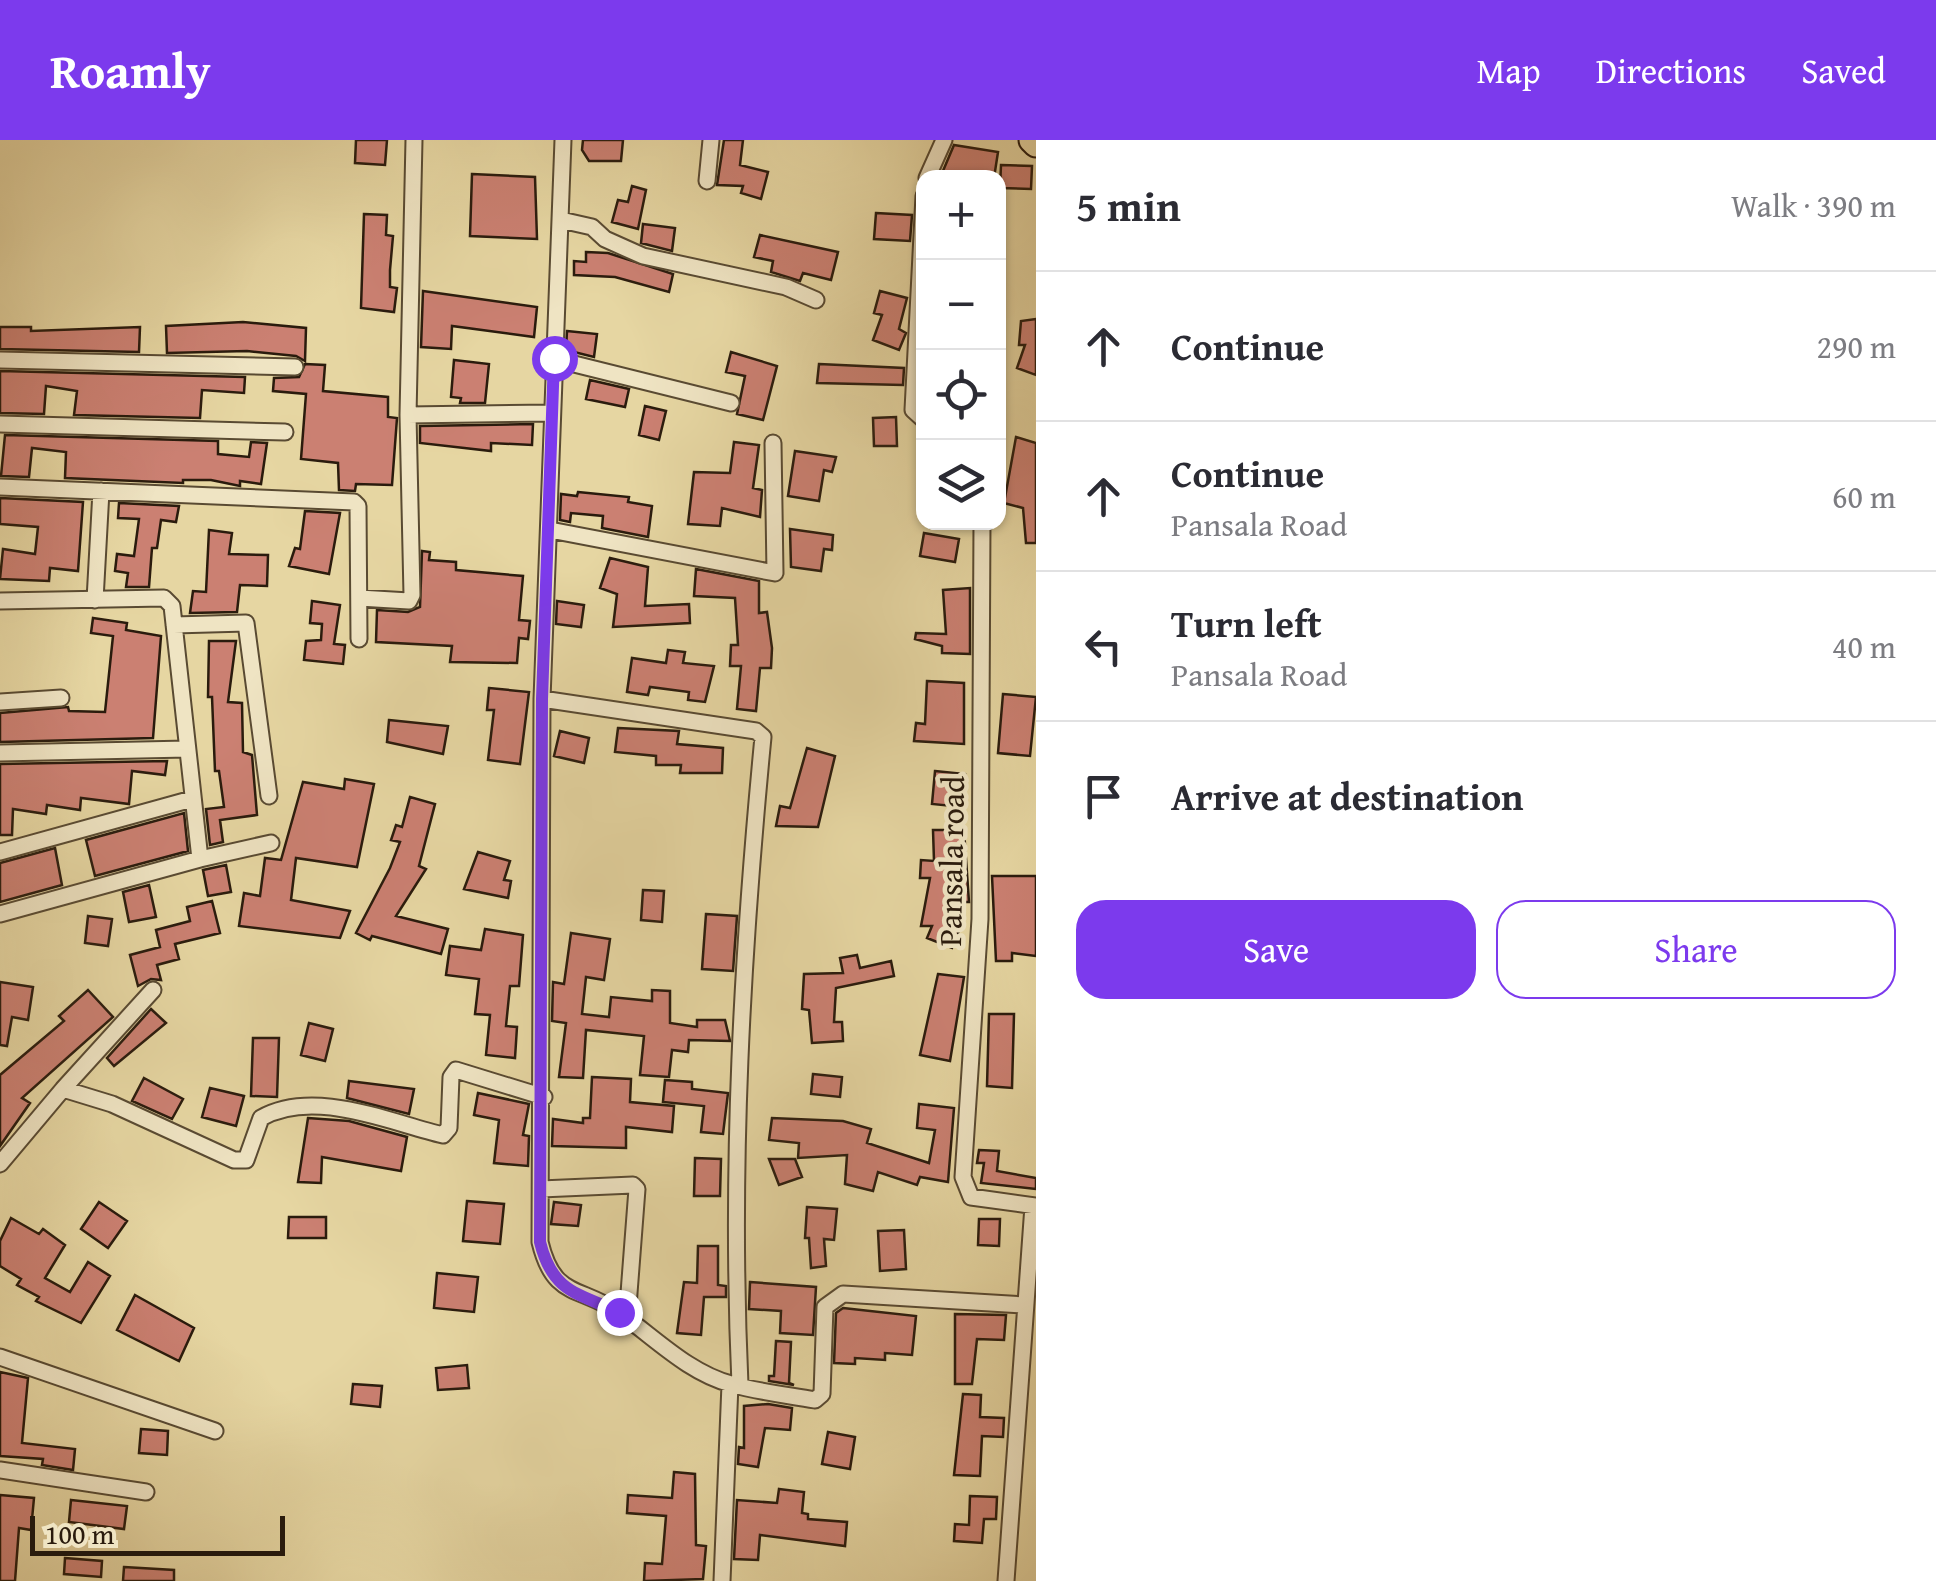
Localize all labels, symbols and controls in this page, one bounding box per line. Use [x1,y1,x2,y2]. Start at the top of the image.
text: Roamly [50,35,211,106]
text: Map [1477,45,1541,96]
text: Directions [1596,45,1746,96]
text: Saved [1801,45,1886,96]
map controls [916,170,1006,530]
button: + [916,170,1006,260]
text: 5 min [1076,175,1181,236]
text: Walk · 390 m [1731,182,1896,229]
button: − [916,260,1006,350]
text: Continue [1171,318,1324,374]
icon: ahead [1076,319,1131,374]
text: 290 m [1817,323,1896,370]
route start [532,336,578,382]
button: locate [916,350,1006,440]
button: layers [916,440,1006,530]
text: Continue [1171,445,1324,501]
icon: ahead [1076,469,1131,524]
text: 60 m [1832,473,1896,520]
text: Pansala Road [1171,501,1347,548]
text: Turn left [1171,595,1322,651]
icon: left [1076,619,1131,674]
text: 40 m [1832,623,1896,670]
text: Pansala Road [1171,651,1347,698]
text: Arrive at destination [1171,768,1524,824]
icon: arrive [1076,769,1131,824]
street label: Pansala road [926,775,976,947]
button: Save [1076,900,1476,999]
button: Share [1496,900,1896,999]
route end [597,1290,643,1336]
scale bar [30,1511,285,1556]
text: 100 m [45,1513,114,1554]

